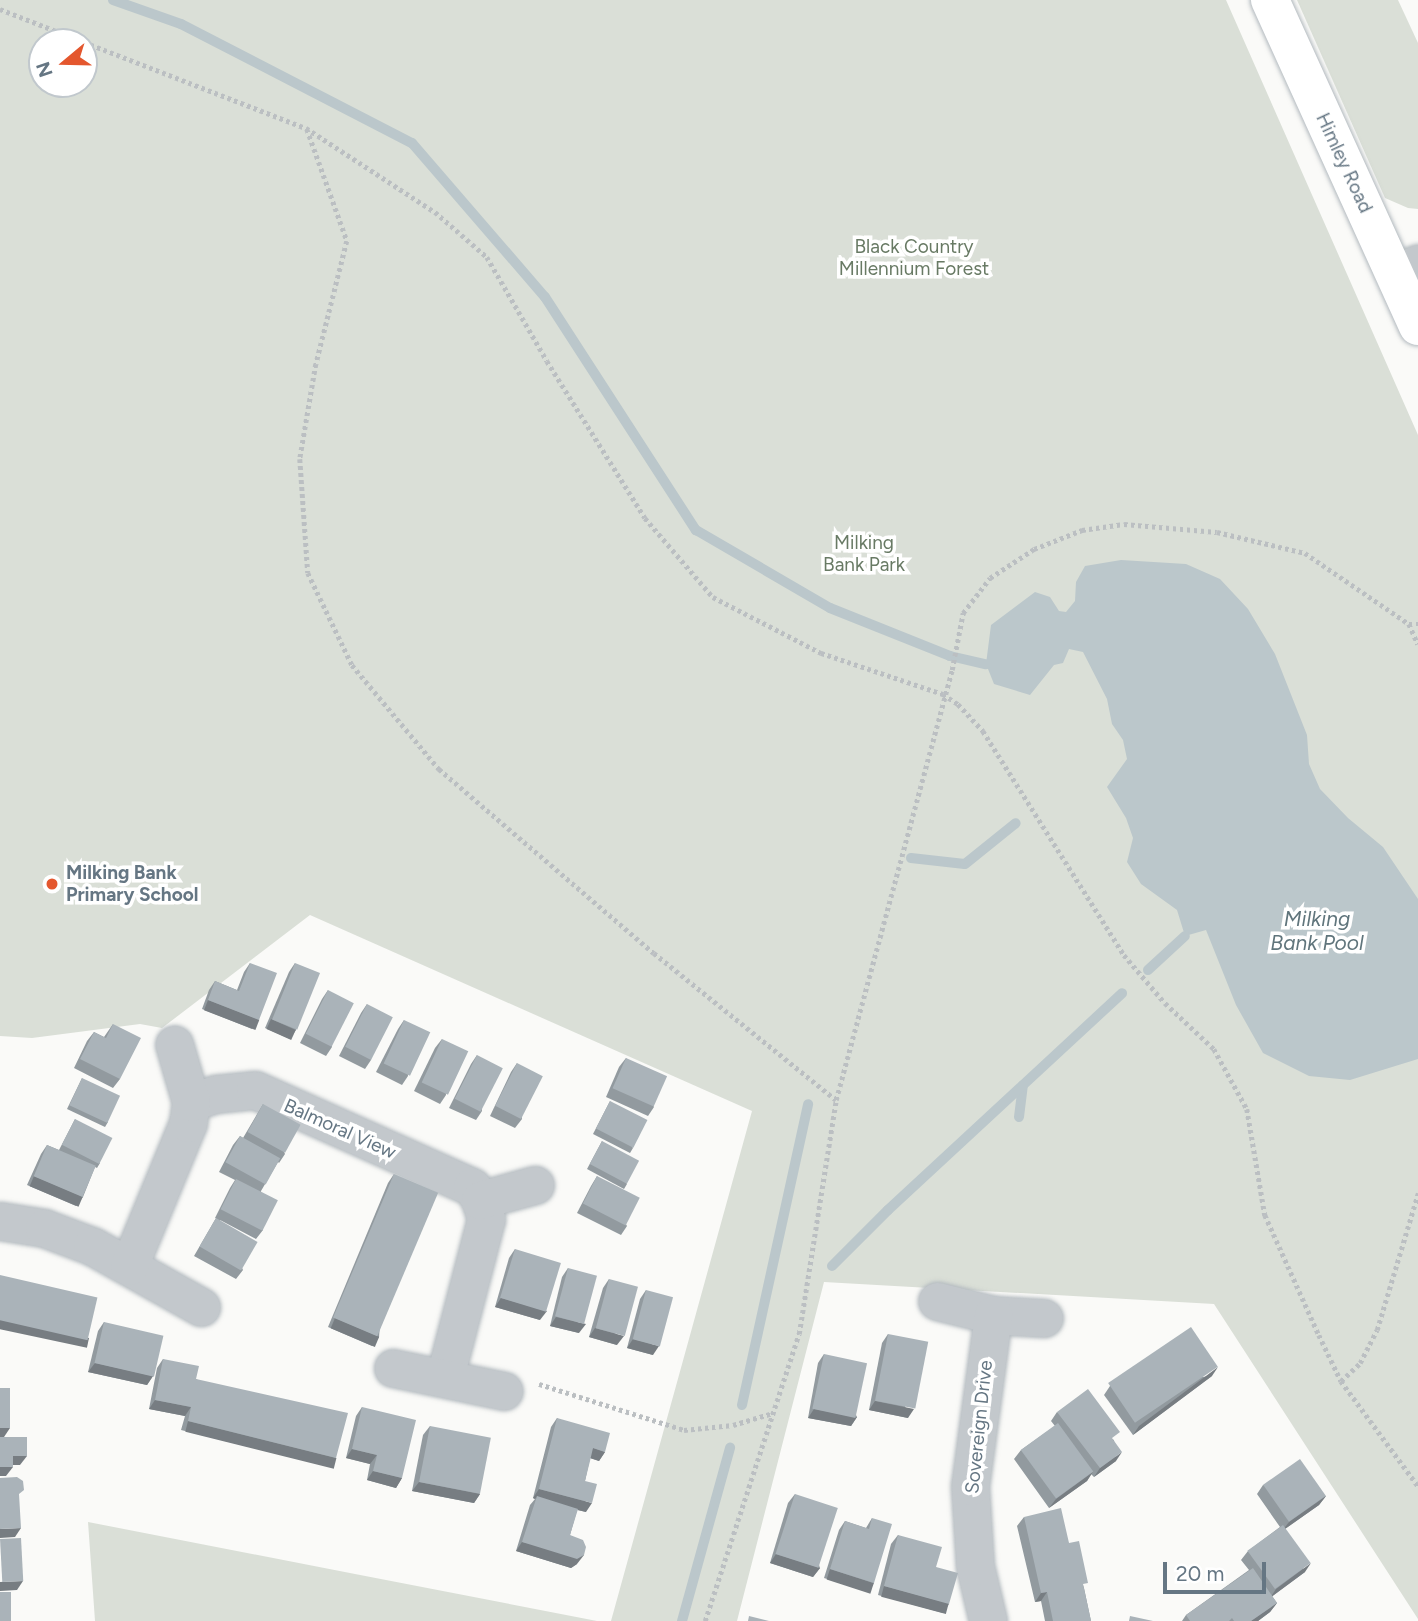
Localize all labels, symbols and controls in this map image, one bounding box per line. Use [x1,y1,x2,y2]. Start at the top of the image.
north arrow [28,28,98,98]
text: N [31,59,58,80]
street label: Himley Road [1311,109,1377,217]
park label: Black Country Millennium Forest [839,236,989,280]
park label: Milking Bank Park [823,532,905,576]
place label: Milking Bank Primary School [66,862,198,906]
marker: Milking Bank Primary School [44,876,60,892]
water label: Milking Bank Pool [1270,906,1364,956]
street label: Balmoral View [280,1094,400,1164]
street label: Sovereign Drive [961,1359,997,1495]
scale bar [1166,1548,1269,1592]
text: 20 m [1176,1561,1224,1586]

